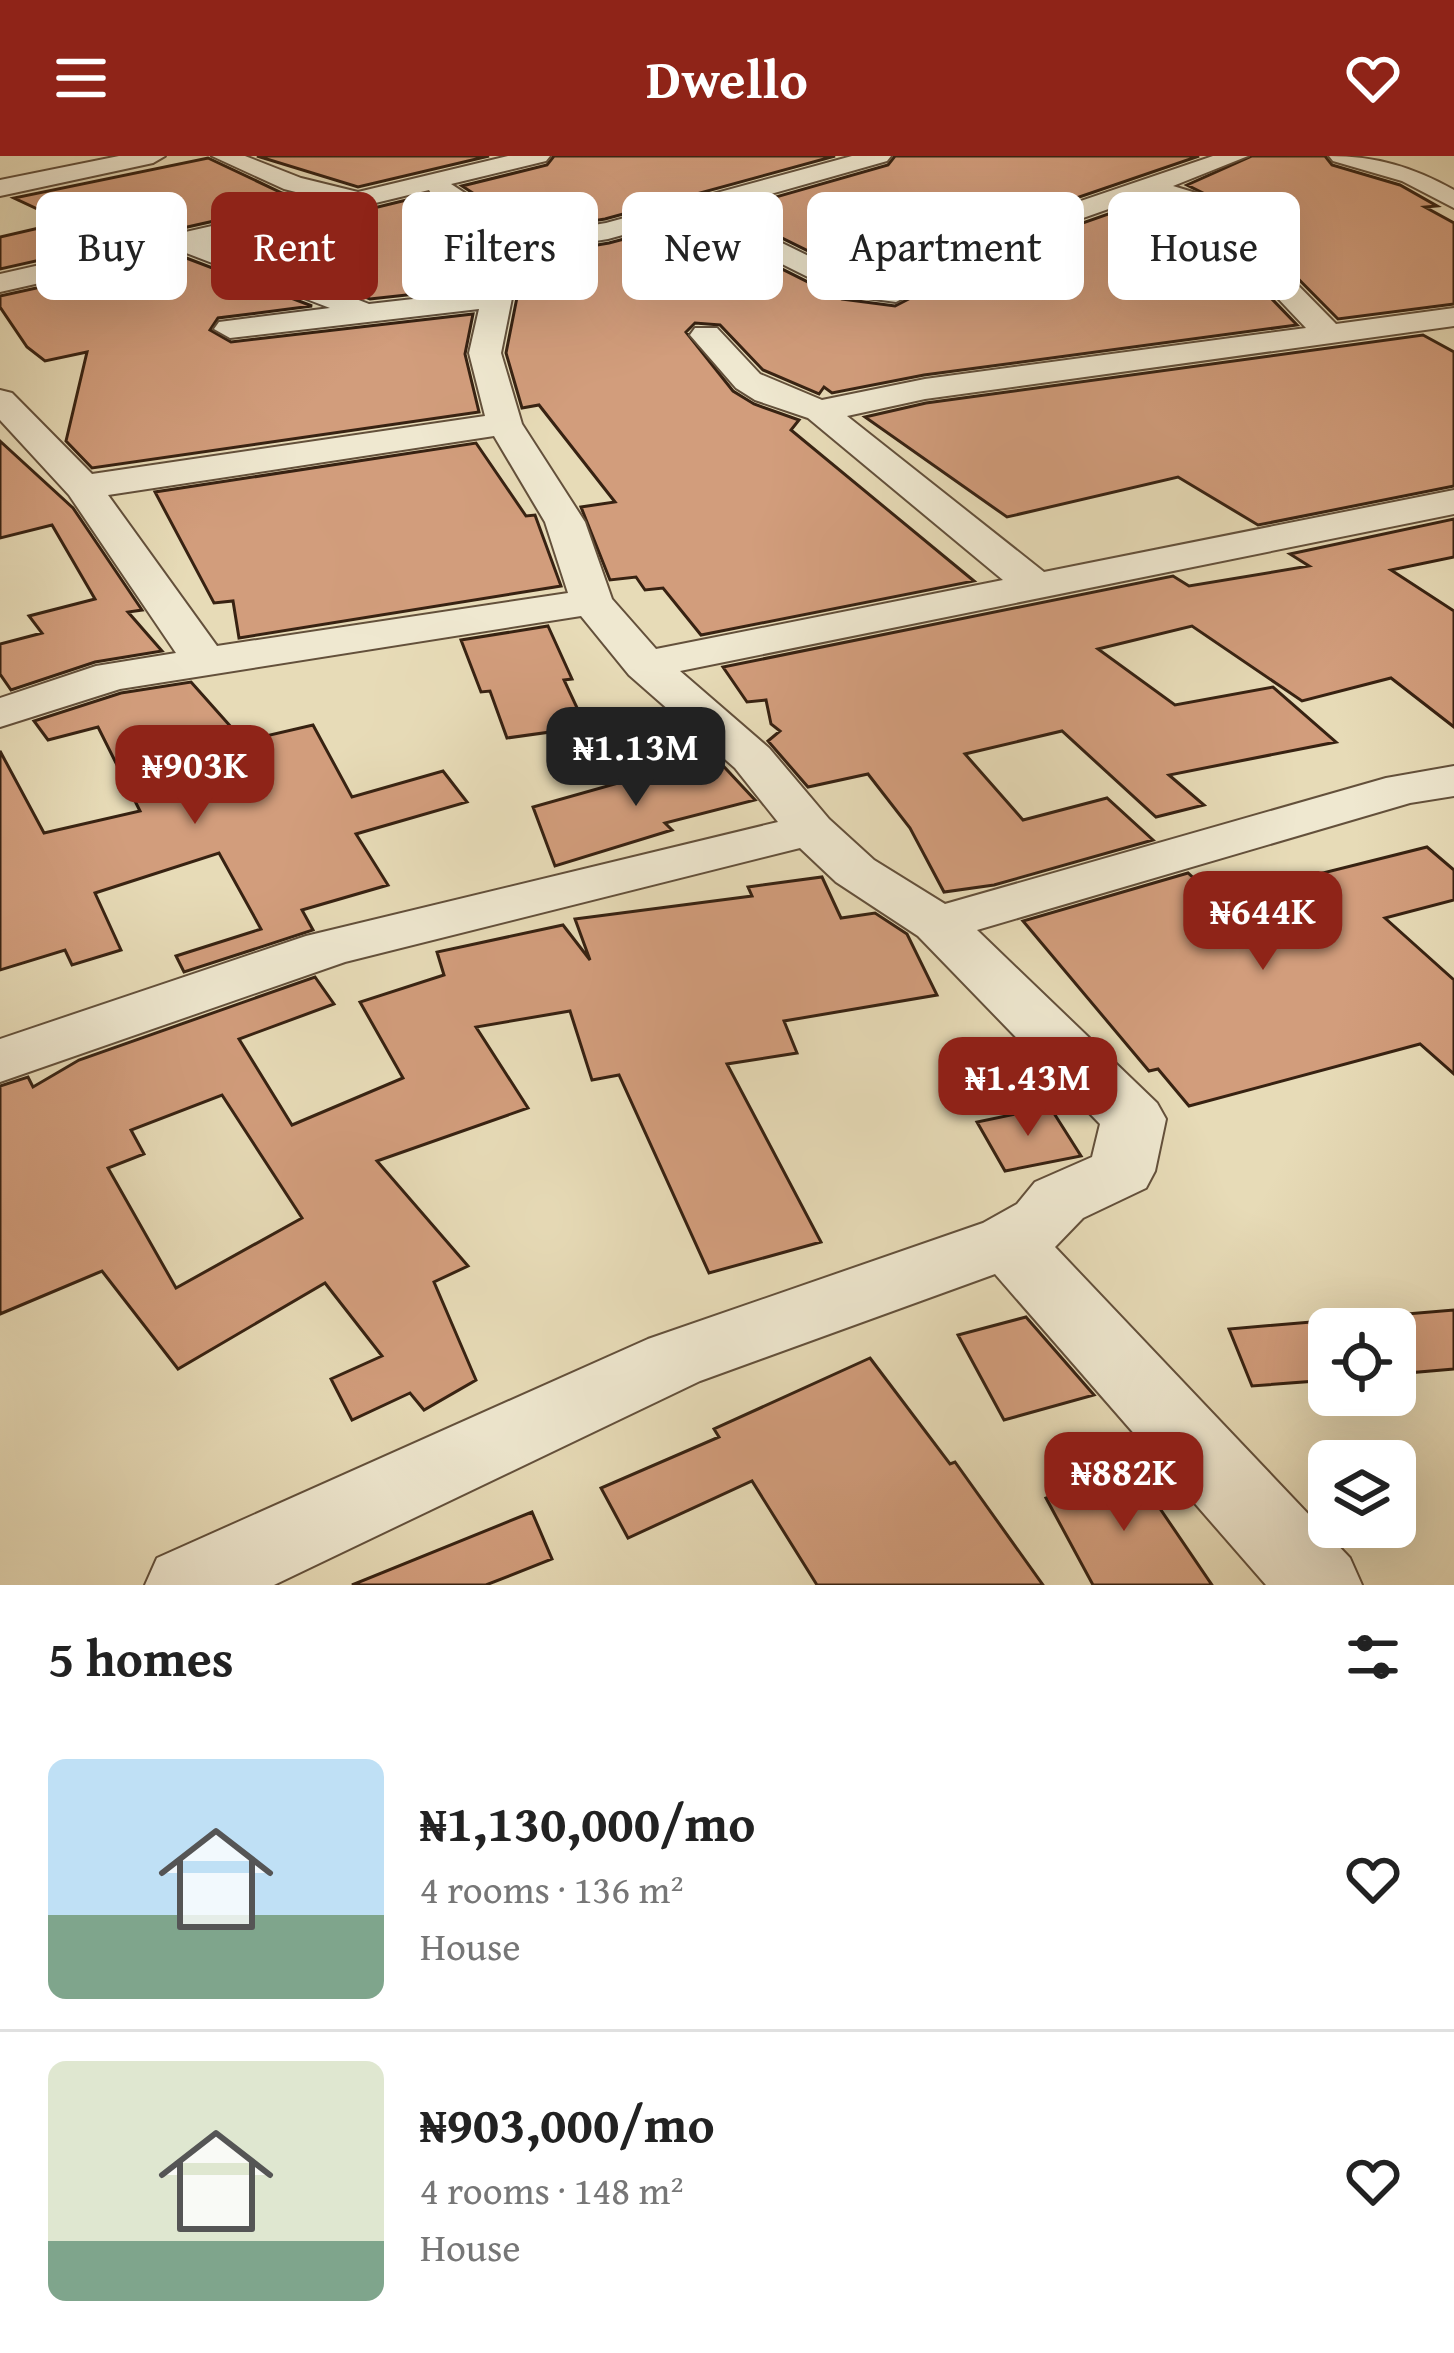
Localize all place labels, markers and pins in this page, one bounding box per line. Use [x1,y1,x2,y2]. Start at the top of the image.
pin: ₦1.13M [538,707,734,809]
pin: ₦903K [111,725,279,827]
pin: ₦644K [1179,871,1347,973]
pin: ₦1.43M [930,1037,1126,1139]
pin: ₦882K [1040,1432,1208,1534]

